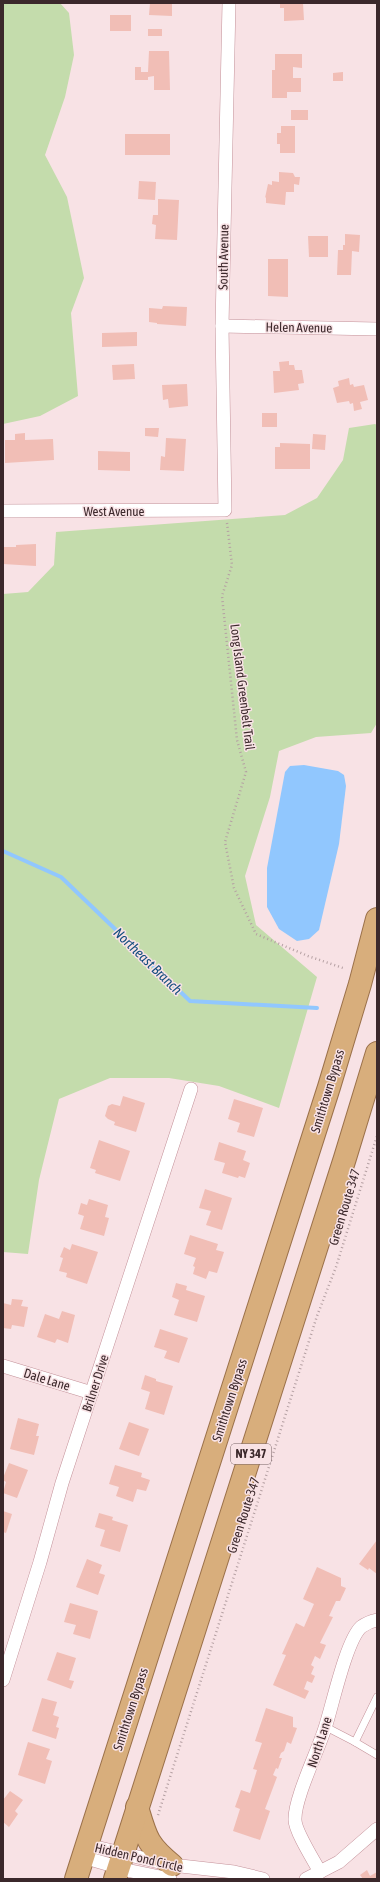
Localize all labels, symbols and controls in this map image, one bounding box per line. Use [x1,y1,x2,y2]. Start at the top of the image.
street label: South Avenue [215,224,232,290]
street label: Helen Avenue [265,319,333,336]
street label: West Avenue [83,504,145,519]
street label: Long Island Greenbelt Trail [227,623,258,752]
water label: Northeast Branch [111,924,186,998]
street label: Smithtown Bypass [308,1047,347,1135]
street label: Green Route 347 [326,1167,363,1247]
street label: Brilner Drive [79,1352,112,1414]
street label: Smithtown Bypass [209,1356,250,1443]
street label: Dale Lane [22,1365,72,1394]
road number: NY 347 [231,1444,271,1464]
street label: Green Route 347 [224,1475,263,1555]
street label: Smithtown Bypass [110,1665,151,1752]
street label: North Lane [304,1715,335,1769]
street label: Hidden Pond Circle [93,1840,185,1875]

